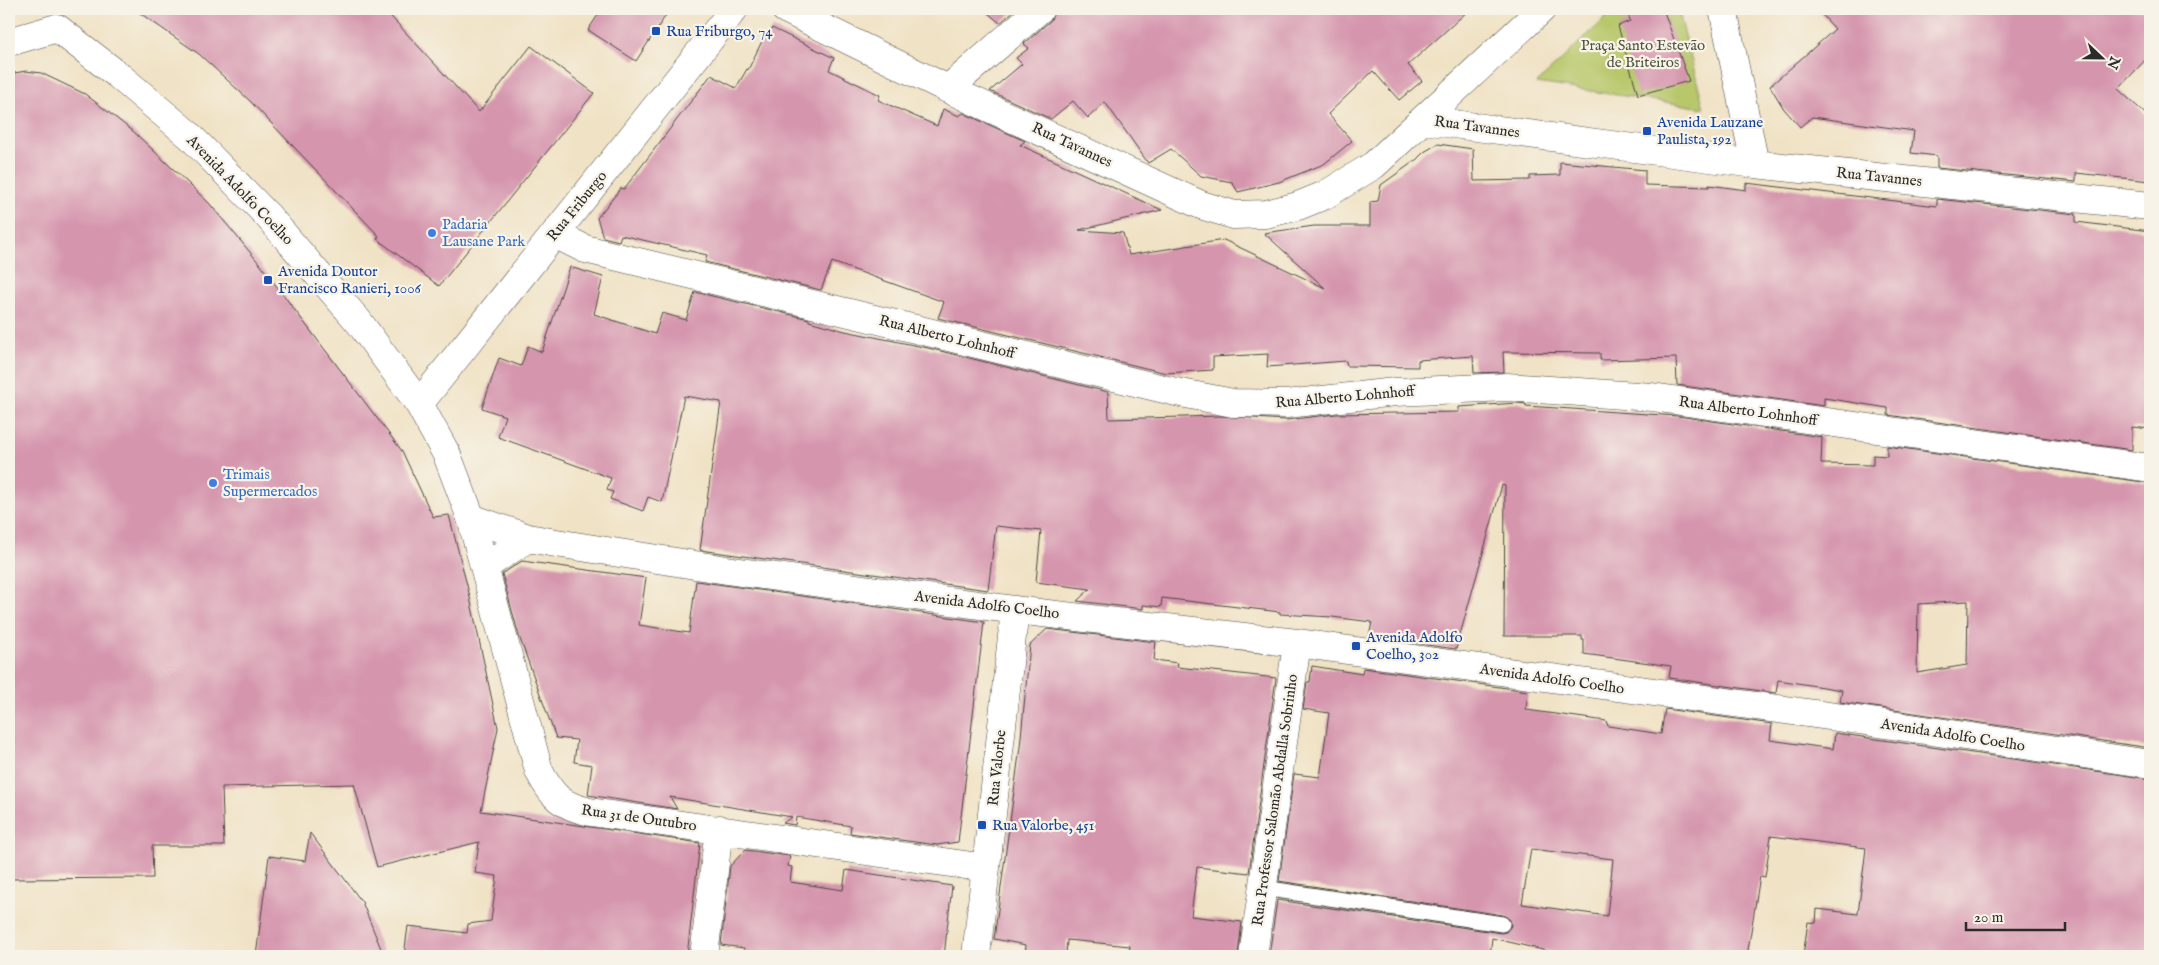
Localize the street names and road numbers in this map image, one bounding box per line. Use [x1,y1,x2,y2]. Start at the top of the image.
street label: Rua Tavannes [1433,112,1521,142]
street label: Rua Tavannes [1029,118,1115,172]
street label: Avenida Adolfo Coelho [182,130,297,249]
street label: Rua Tavannes [1835,163,1923,191]
street label: Rua Friburgo [543,167,611,245]
street label: Rua Alberto Lohnhoff [877,311,1019,364]
street label: Rua Alberto Lohnhoff [1275,381,1417,413]
street label: Rua Alberto Lohnhoff [1677,392,1821,430]
street label: Avenida Adolfo Coelho [913,587,1061,623]
street label: Avenida Adolfo Coelho [1478,659,1626,699]
street label: Rua Professor Salomão Abdalla Sobrinho [1248,673,1302,927]
street label: Avenida Adolfo Coelho [1879,714,2026,756]
street label: Rua Valorbe [984,729,1010,807]
street label: Rua 31 de Outubro [580,801,698,835]

